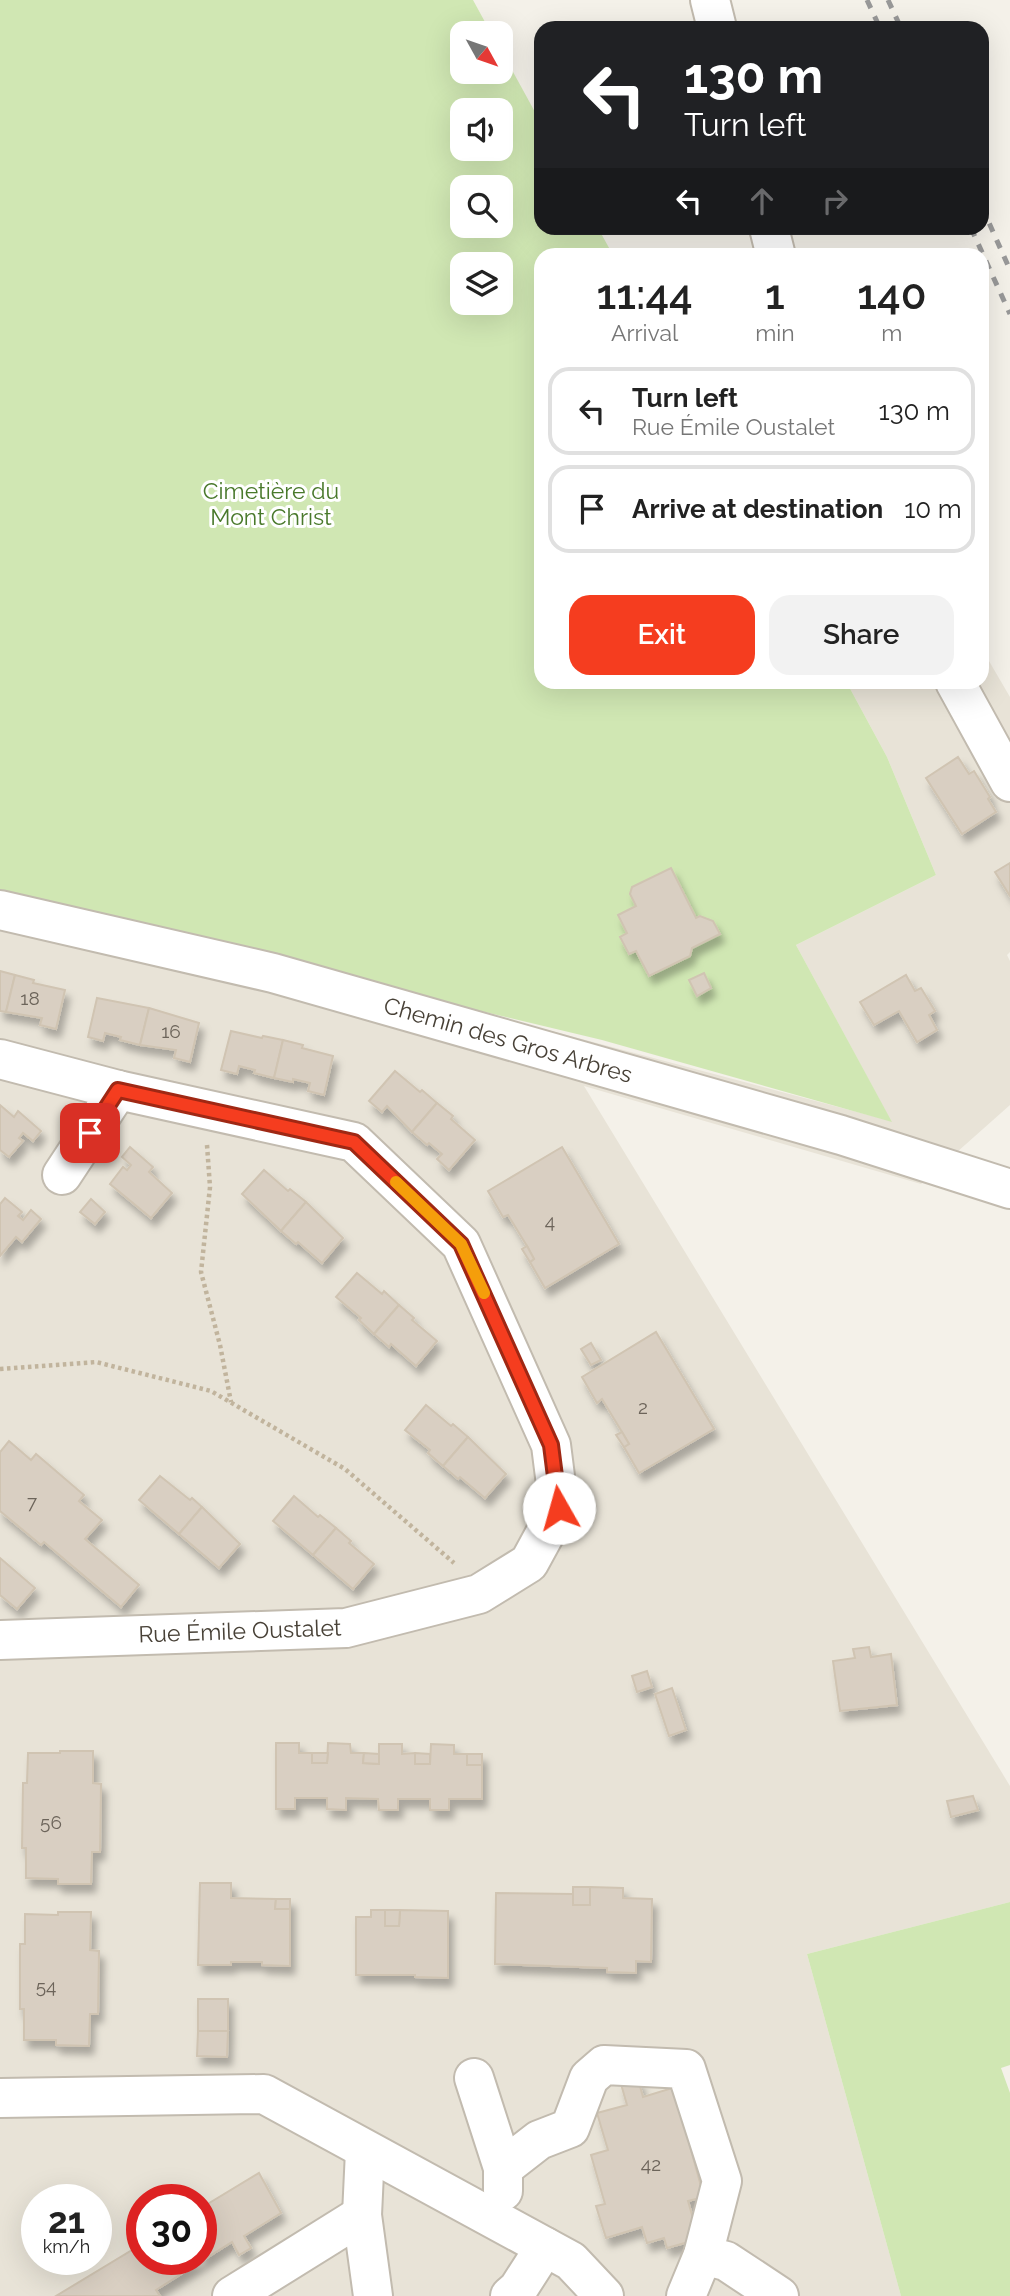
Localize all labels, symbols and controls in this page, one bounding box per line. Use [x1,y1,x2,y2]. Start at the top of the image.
north arrow [450,21,513,84]
map controls [450,21,513,315]
text: 130 m [684,47,823,104]
icon: left [569,49,660,140]
button: sound [450,98,513,161]
text: Turn left [684,106,806,143]
button: search [450,175,513,238]
icon: left [670,182,708,220]
icon: ahead [743,182,781,220]
icon: right [816,182,854,220]
button: layers [450,252,513,315]
text: 11:44 [596,270,693,319]
text: 1 [765,270,785,319]
text: 140 [857,270,927,319]
text: Arrival [611,319,678,346]
text: min [755,319,795,346]
text: m [881,319,902,346]
text: Turn left [632,383,738,413]
icon: left [573,392,611,430]
text: 130 m [879,396,950,426]
text: Rue Émile Oustalet [632,413,835,440]
park label: Cimetière du Mont Christ [203,477,339,530]
icon: arrive [573,490,611,528]
text: Arrive at destination [632,494,883,524]
text: 10 m [904,494,962,524]
button: Exit [569,595,755,675]
button: Share [769,595,954,675]
house number: 18 [20,987,40,1009]
street label: Chemin des Gros Arbres [381,991,635,1088]
house number: 16 [161,1020,181,1042]
pin [60,1103,120,1163]
icon: arrive [71,1114,109,1152]
house number: 4 [545,1210,555,1232]
house number: 2 [638,1396,648,1418]
position arrow [522,1471,596,1545]
house number: 7 [27,1491,37,1513]
street label: Rue Émile Oustalet [138,1613,342,1648]
house number: 56 [40,1811,62,1833]
house number: 54 [36,1975,56,1997]
house number: 42 [641,2153,661,2175]
speed limit sign: 30 [126,2184,217,2275]
text: 21 [48,2200,85,2241]
text: km/h [43,2236,90,2257]

